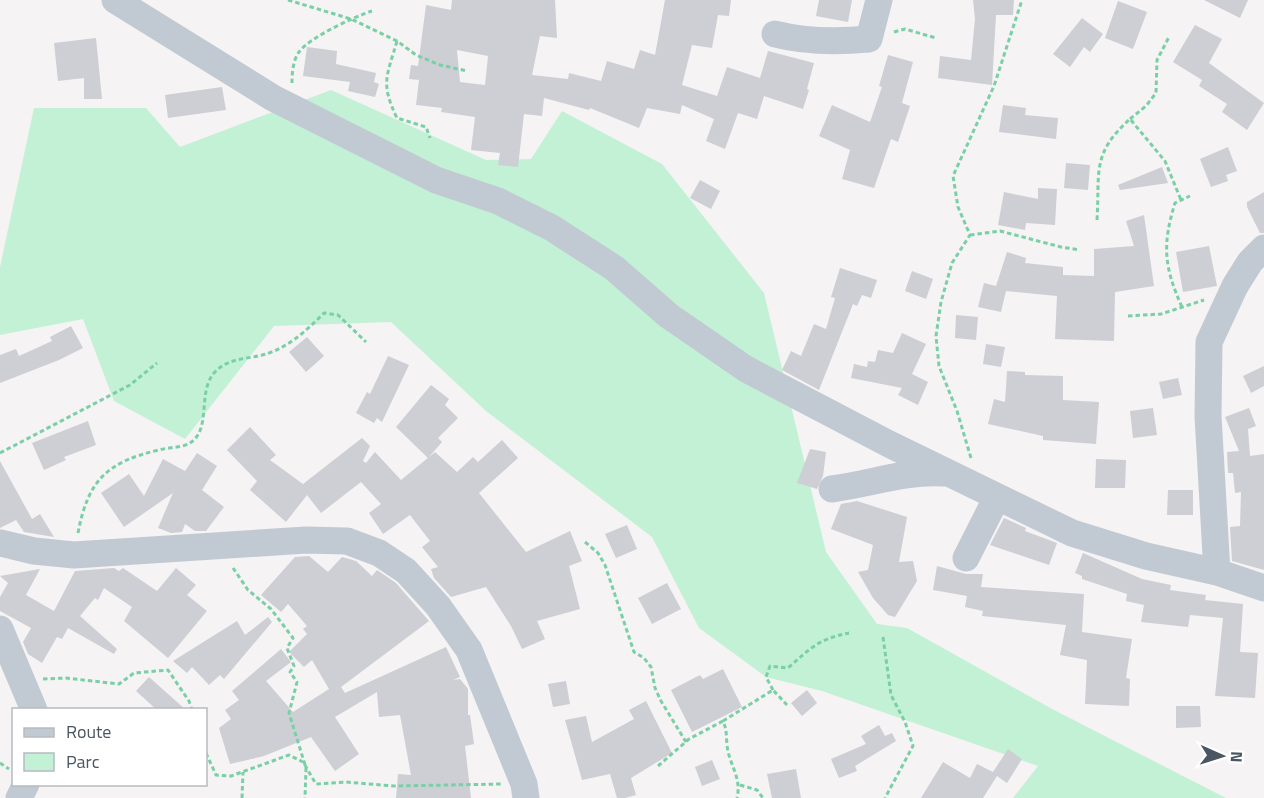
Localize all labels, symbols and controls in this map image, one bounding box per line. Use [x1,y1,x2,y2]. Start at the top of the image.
legend [12,708,207,786]
text: Route [66,718,111,745]
north arrow [1192,726,1252,786]
text: Parc [66,748,100,775]
text: N [1225,751,1249,763]

